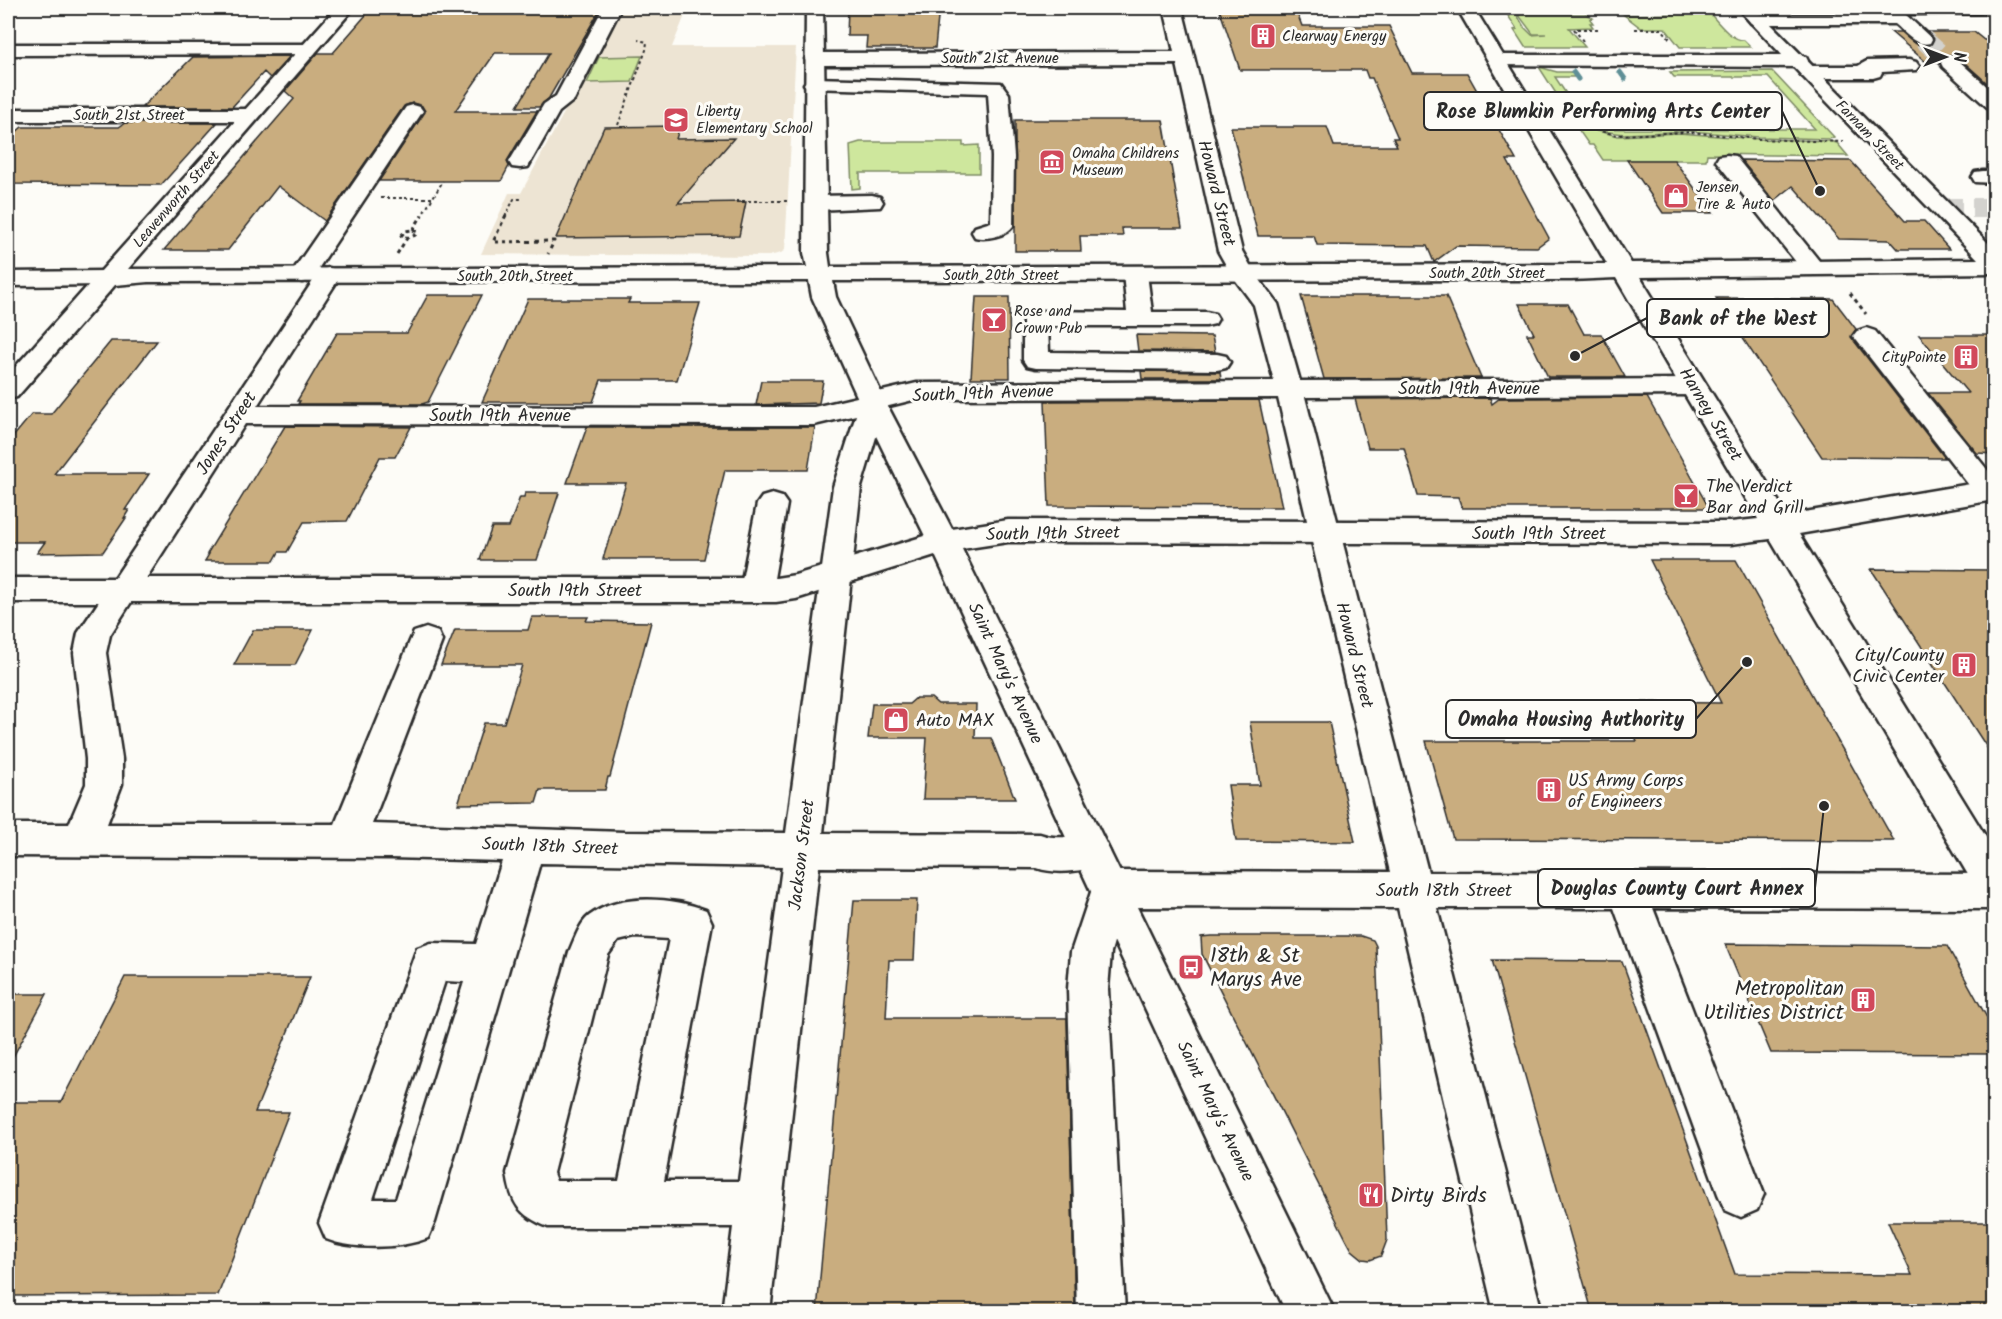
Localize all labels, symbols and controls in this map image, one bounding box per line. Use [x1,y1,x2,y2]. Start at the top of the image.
building icon: Clearway Energy [1248,21,1278,51]
place label: Clearway Energy [1282,25,1387,49]
north arrow [1915,27,1975,87]
street label: South 21st Avenue [941,47,1059,71]
text: N [1946,52,1971,62]
callout: Rose Blumkin Performing Arts Center [1424,92,1782,130]
street label: Farnam Street [1829,95,1910,177]
text: Rose Blumkin Performing Arts Center [1436,97,1771,129]
place label: Liberty Elementary School [696,100,813,141]
street label: South 21st Street [73,104,185,128]
school or university icon: Liberty Elementary School [661,105,691,135]
street label: Howard Street [1188,137,1243,251]
place label: Omaha Childrens Museum [1072,142,1180,183]
street label: Leavenworth Street [127,145,226,254]
museum icon: Omaha Childrens Museum [1037,147,1067,177]
place label: Jensen Tire & Auto [1696,176,1771,217]
shop icon: Jensen Tire & Auto [1661,181,1691,211]
street label: South 20th Street [1429,262,1545,286]
street label: South 20th Street [943,264,1059,288]
street label: South 20th Street [457,265,573,289]
callout: Bank of the West [1647,299,1829,337]
place label: Rose and Crown Pub [1014,300,1082,341]
text: Bank of the West [1659,304,1818,336]
bar icon: Rose and Crown Pub [979,305,1009,335]
building icon: CityPointe [1951,342,1981,372]
place label: CityPointe [1882,346,1946,370]
street label: Harney Street [1670,362,1750,468]
street label: South 19th Avenue [1398,375,1540,404]
street label: South 19th Avenue [912,378,1054,411]
street label: Jones Street [189,385,266,481]
street label: South 19th Avenue [429,402,571,431]
place label: The Verdict Bar and Grill [1706,473,1804,523]
bar icon: The Verdict Bar and Grill [1671,481,1701,511]
street label: South 19th Street [986,519,1121,550]
street label: South 19th Street [1472,520,1607,549]
street label: South 19th Street [508,577,643,606]
street label: Saint Mary's Avenue [959,598,1050,749]
street label: Howard Street [1326,599,1381,713]
place label: City/County Civic Center [1852,642,1945,692]
building icon: City/County Civic Center [1949,650,1979,680]
callout: Omaha Housing Authority [1446,700,1696,738]
shop icon: Auto MAX [881,705,911,735]
text: Omaha Housing Authority [1458,705,1685,737]
place label: Auto MAX [916,707,995,736]
place label: US Army Corps of Engineers [1568,767,1684,817]
building icon: US Army Corps of Engineers [1534,775,1564,805]
street label: Jackson Street [781,797,824,912]
street label: South 18th Street [481,831,620,864]
callout: Douglas County Court Annex [1538,869,1815,907]
text: Douglas County Court Annex [1551,874,1804,906]
street label: South 18th Street [1376,877,1513,906]
place label: 18th & St Marys Ave [1210,940,1302,997]
bus stop icon: 18th & St Marys Ave [1176,952,1206,982]
place label: Metropolitan Utilities District [1703,973,1845,1030]
building icon: Metropolitan Utilities District [1848,985,1878,1015]
street label: Saint Mary's Avenue [1168,1036,1261,1187]
restaurant icon: Dirty Birds [1356,1180,1386,1210]
place label: Dirty Birds [1390,1180,1487,1213]

